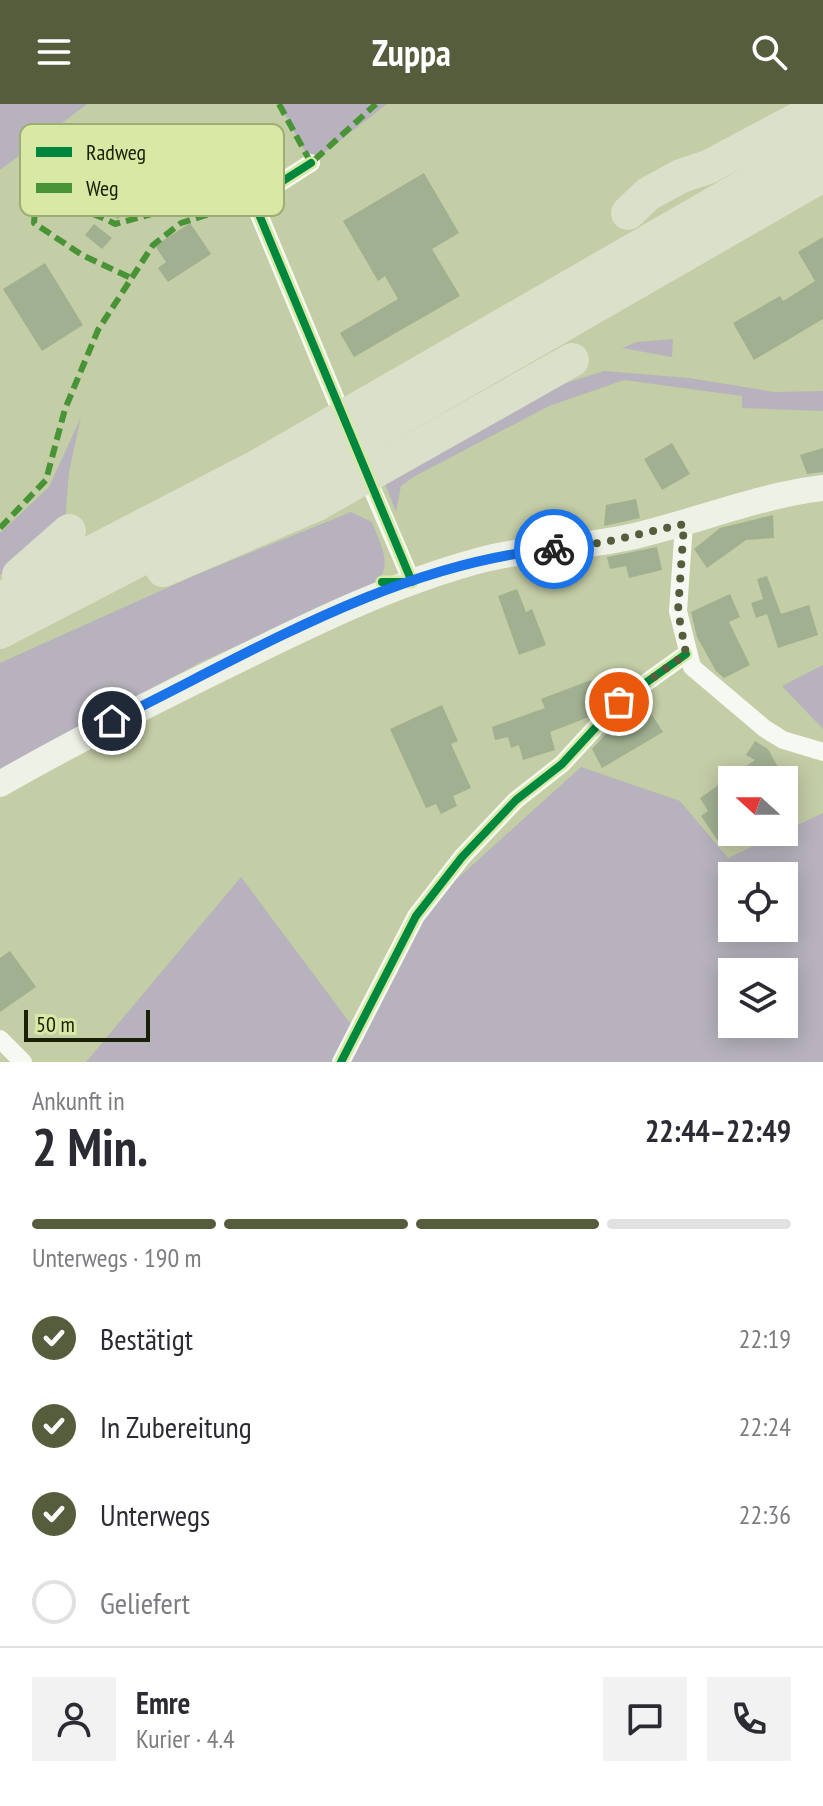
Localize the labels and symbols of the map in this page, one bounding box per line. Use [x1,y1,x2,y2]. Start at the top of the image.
legend [20,124,284,216]
text: Radweg [86,138,146,166]
text: Weg [86,174,118,202]
courier [514,509,594,589]
pin [585,668,653,736]
pin [78,687,146,755]
north arrow [718,766,798,846]
scale bar [24,1006,150,1042]

